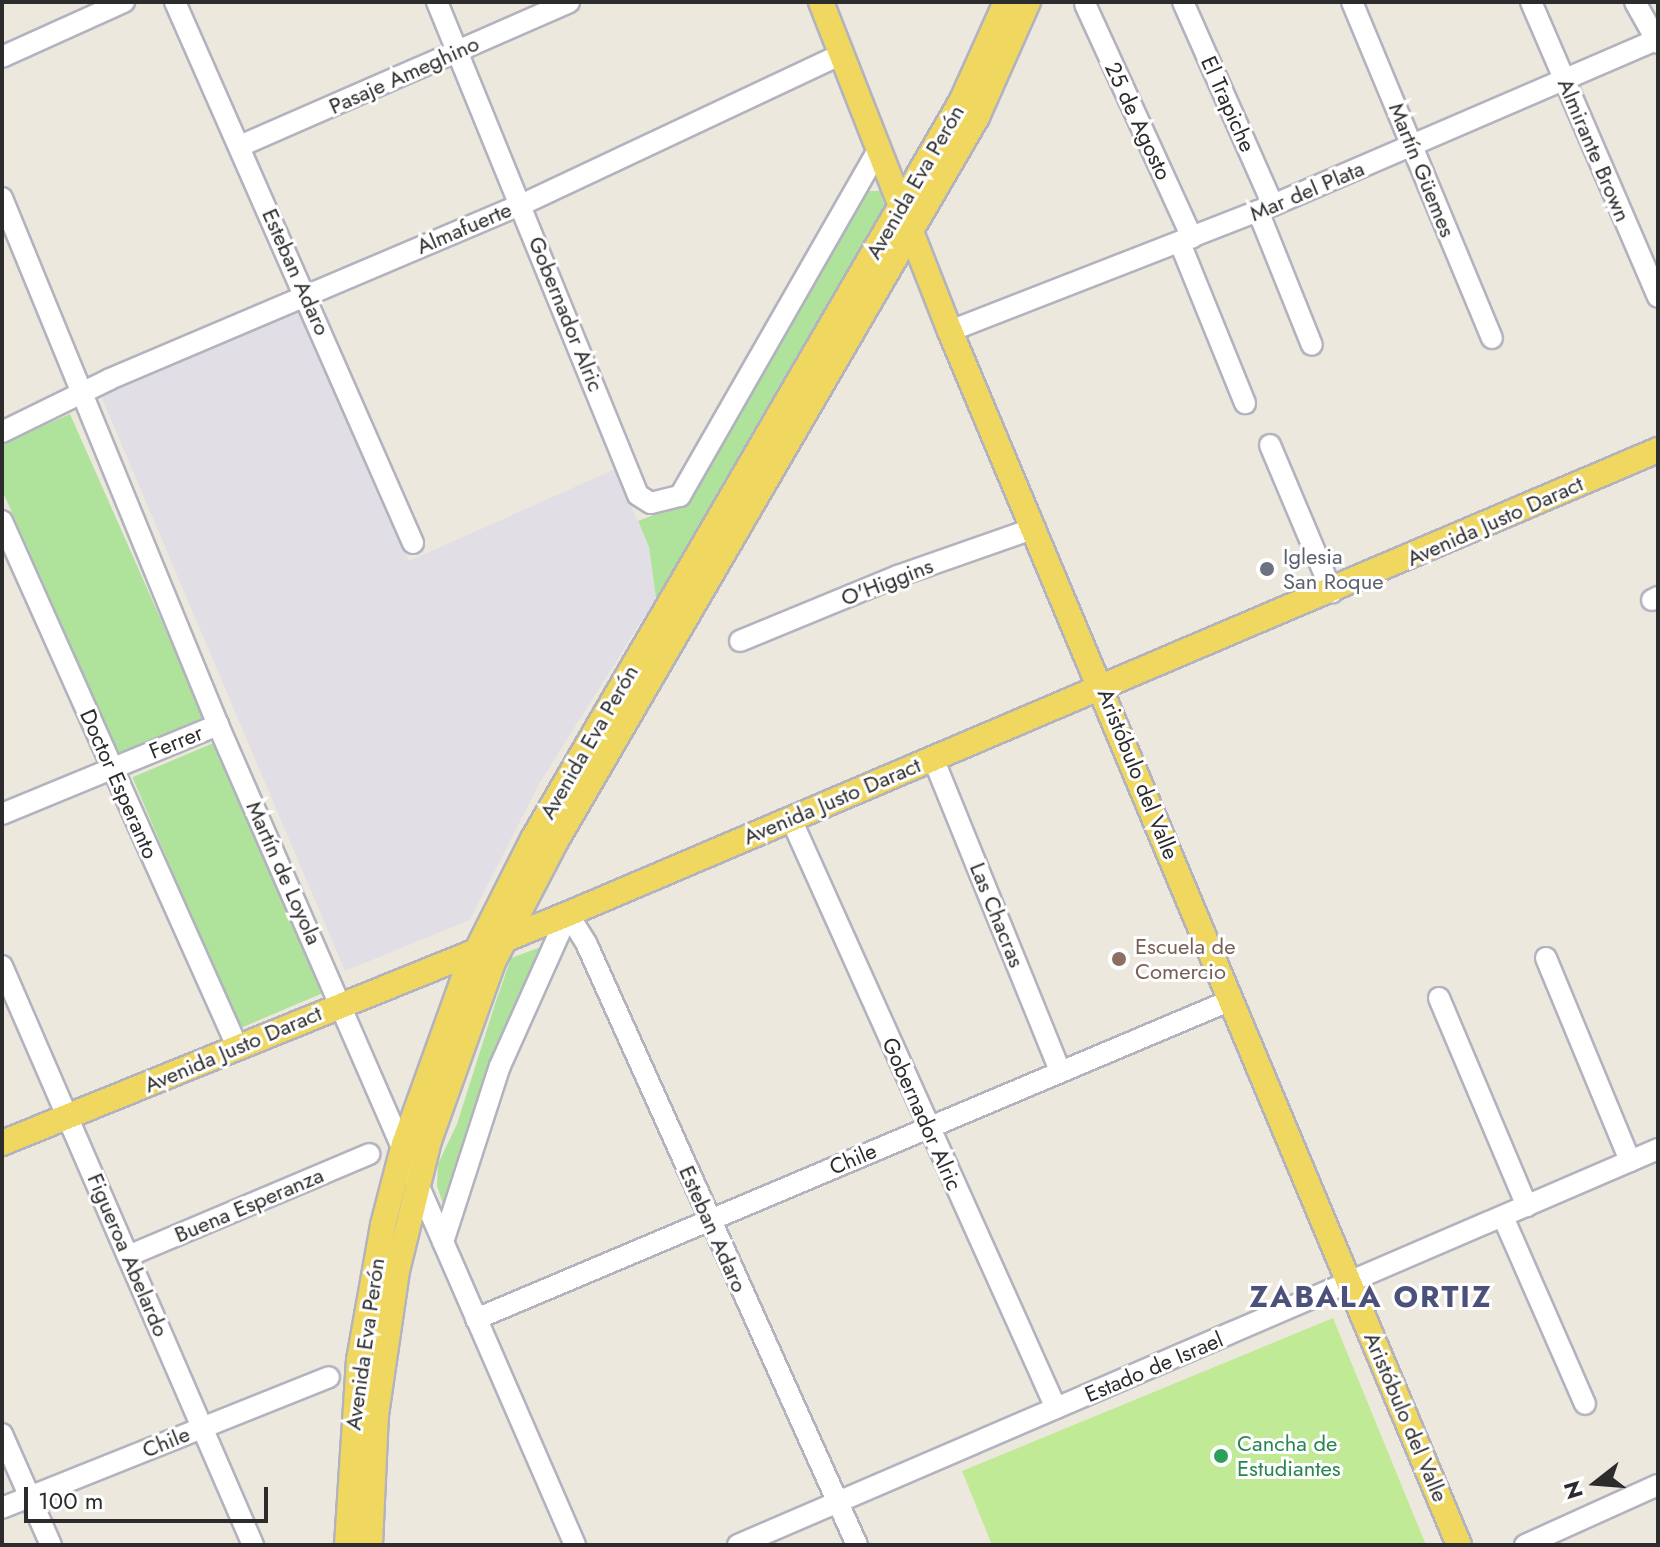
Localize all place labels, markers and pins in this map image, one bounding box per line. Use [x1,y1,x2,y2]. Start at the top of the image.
place label: Iglesia San Roque [1283,543,1384,594]
marker: Iglesia San Roque [1258,560,1276,578]
place label: Escuela de Comercio [1135,933,1235,984]
marker: Escuela de Comercio [1110,950,1128,968]
place label: Cancha de Estudiantes [1237,1430,1341,1482]
marker: Cancha de Estudiantes [1212,1447,1230,1465]

